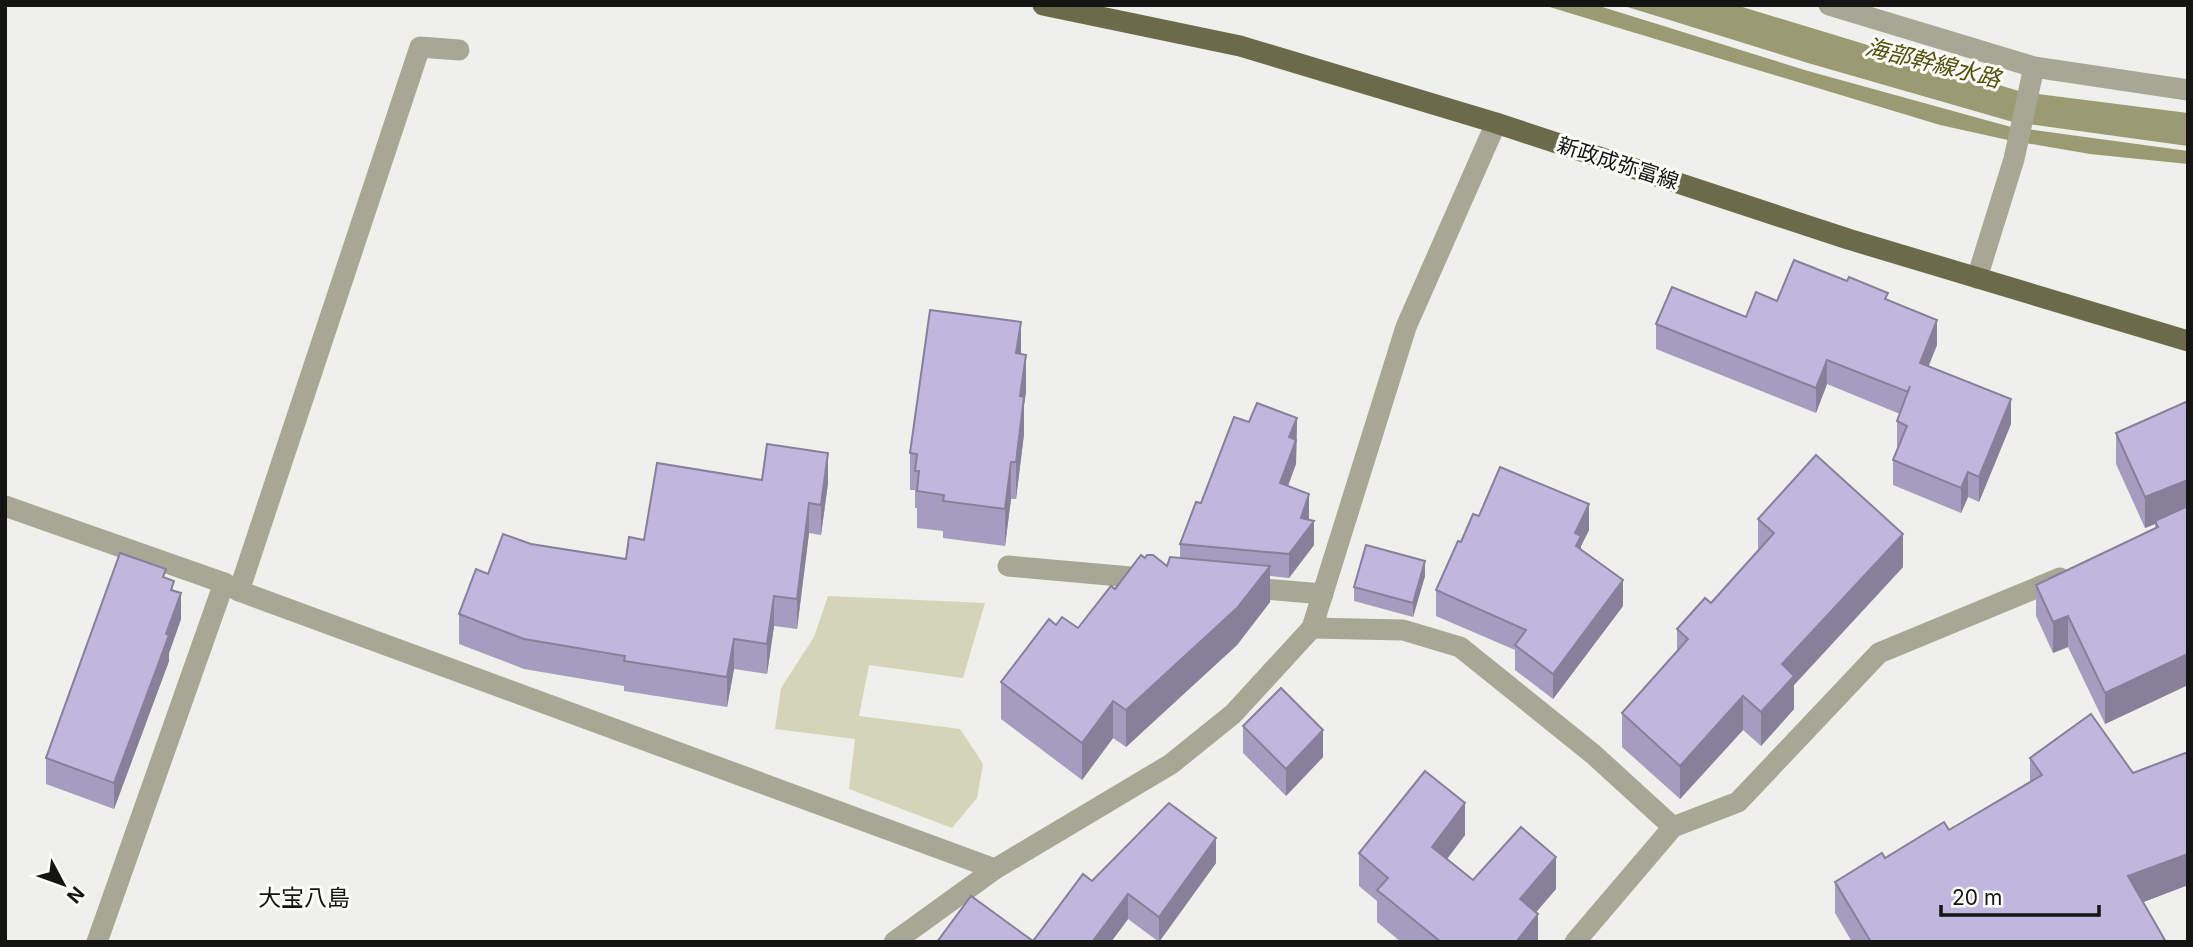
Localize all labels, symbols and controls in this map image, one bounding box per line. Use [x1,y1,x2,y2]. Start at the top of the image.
water label: 海部幹線水路 [1863,33,2005,94]
street label: 新政成弥富線 [1554,132,1682,194]
north arrow [28,849,98,919]
scale bar [1941,874,2098,918]
text: N [62,882,89,908]
district label: 大宝八島 [258,884,350,912]
text: 20 m [1952,885,2002,910]

